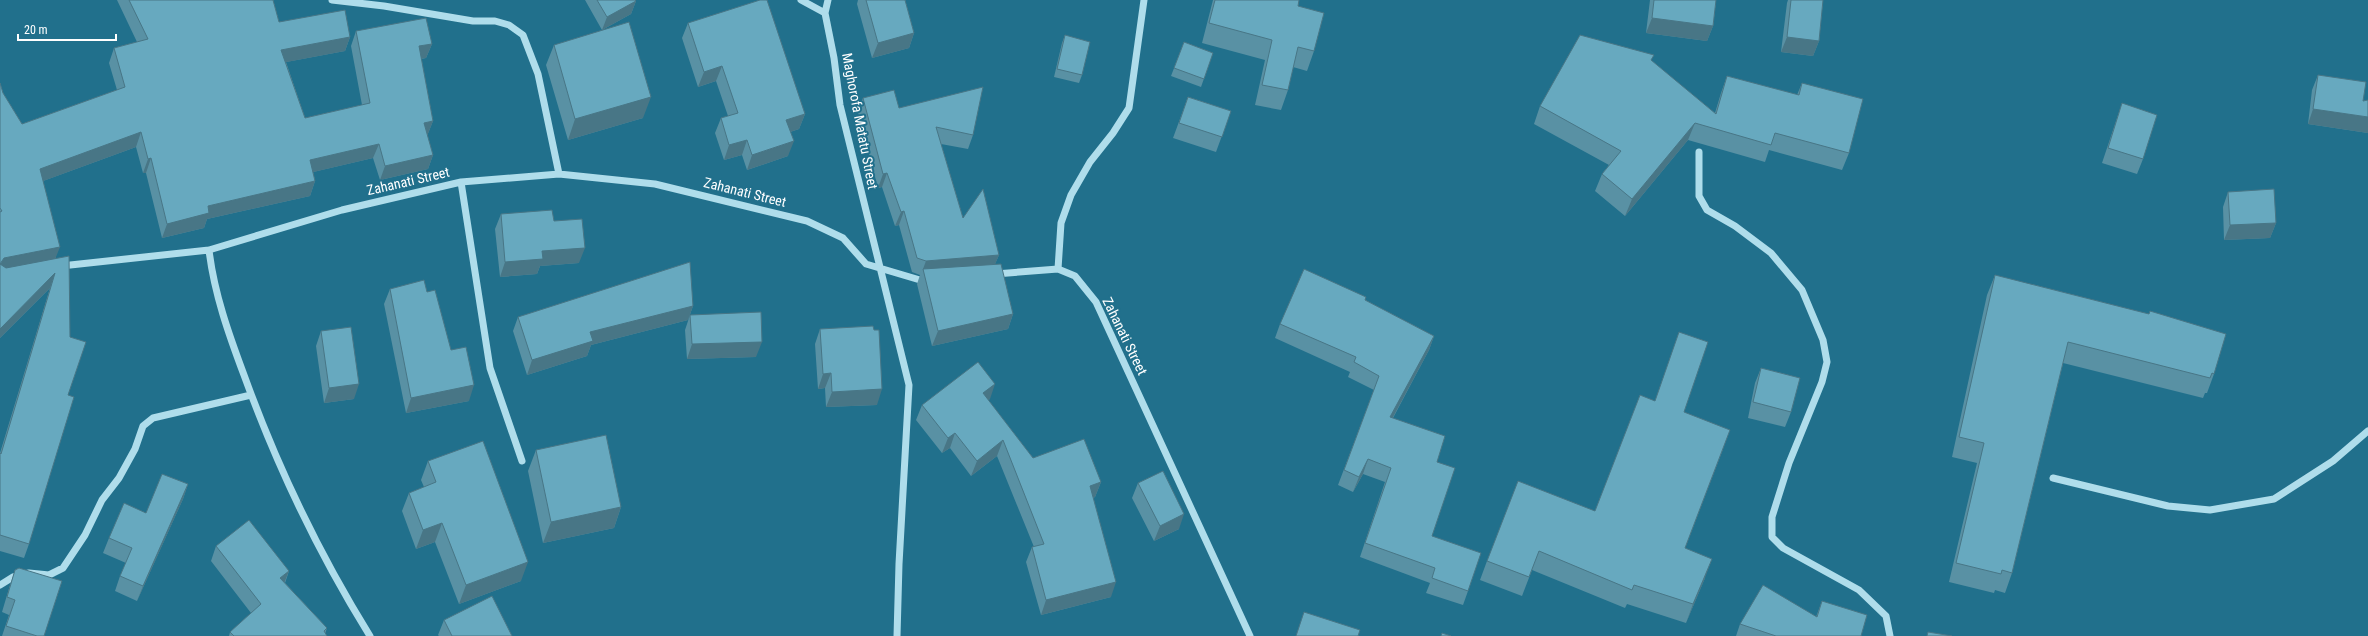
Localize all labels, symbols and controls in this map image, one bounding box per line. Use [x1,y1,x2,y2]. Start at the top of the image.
scale bar [18,16,116,42]
text: 20 m [24,23,48,37]
street label: Maghorofa Matatu Street [839,51,881,191]
street label: Zahanati Street [365,164,451,198]
street label: Zahanati Street [702,174,788,210]
street label: Zahanati Street [1099,295,1151,377]

